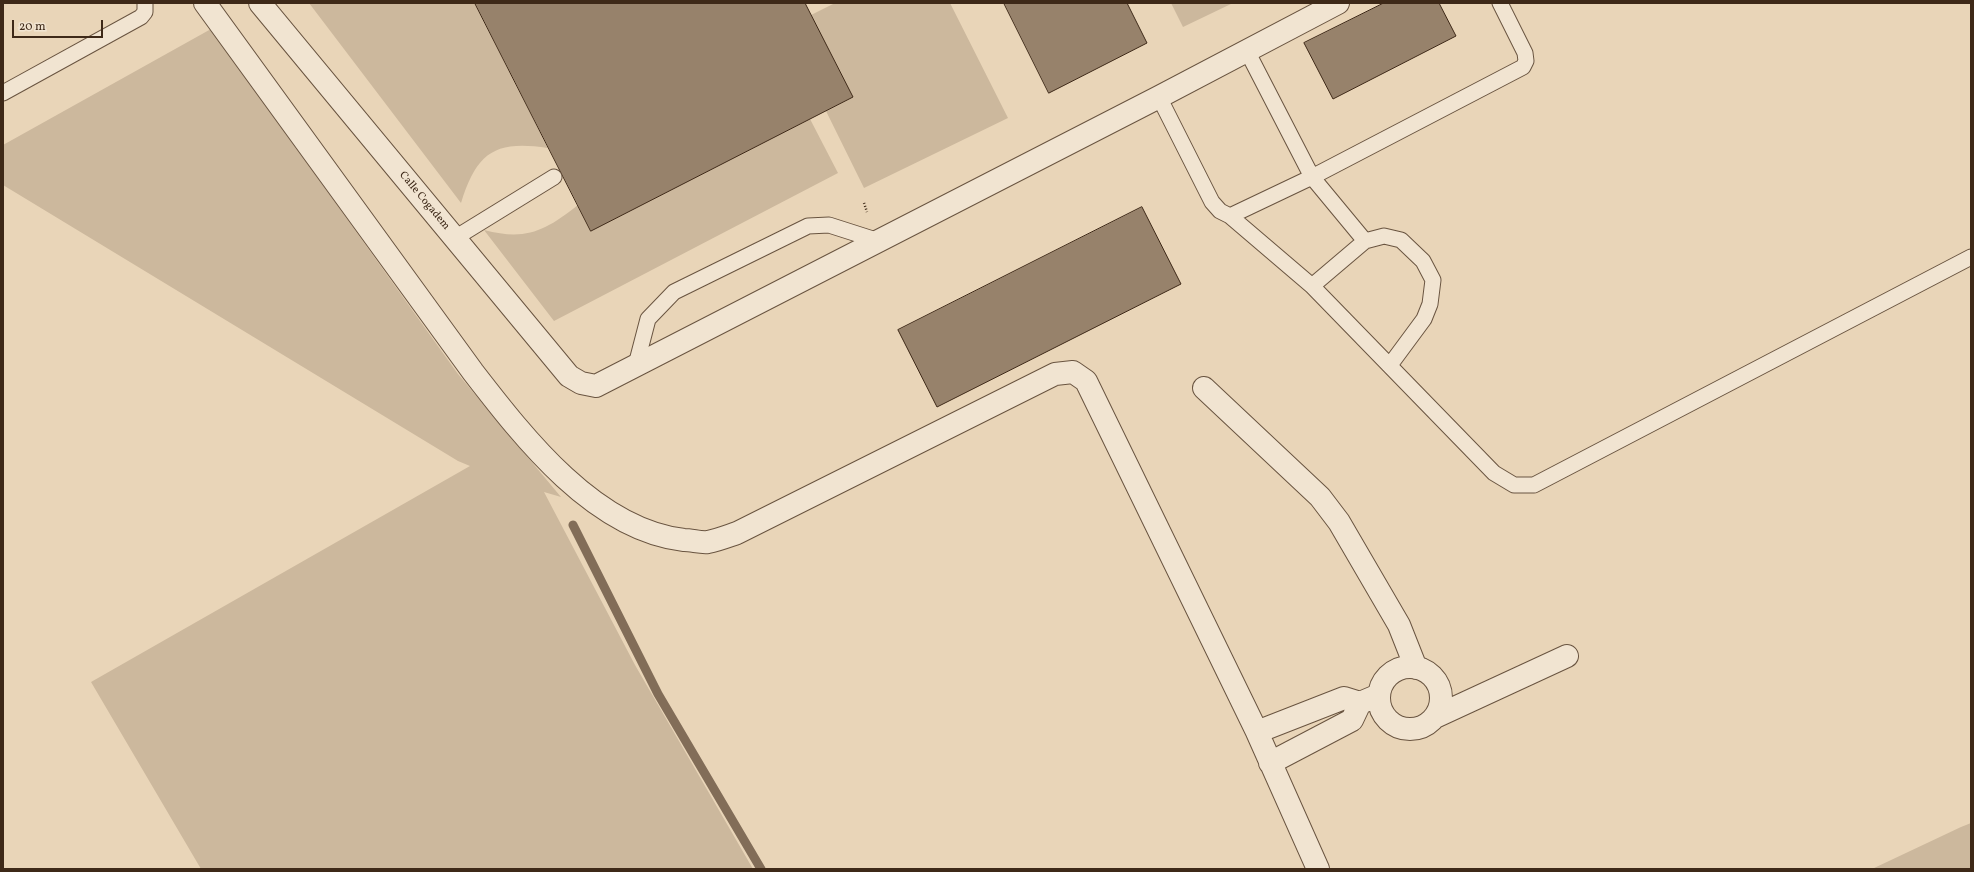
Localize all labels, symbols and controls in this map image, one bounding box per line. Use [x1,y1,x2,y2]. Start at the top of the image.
scale bar [14,12,105,38]
text: 20 m [19,19,46,35]
street label: Calle Cogadem [396,169,452,233]

